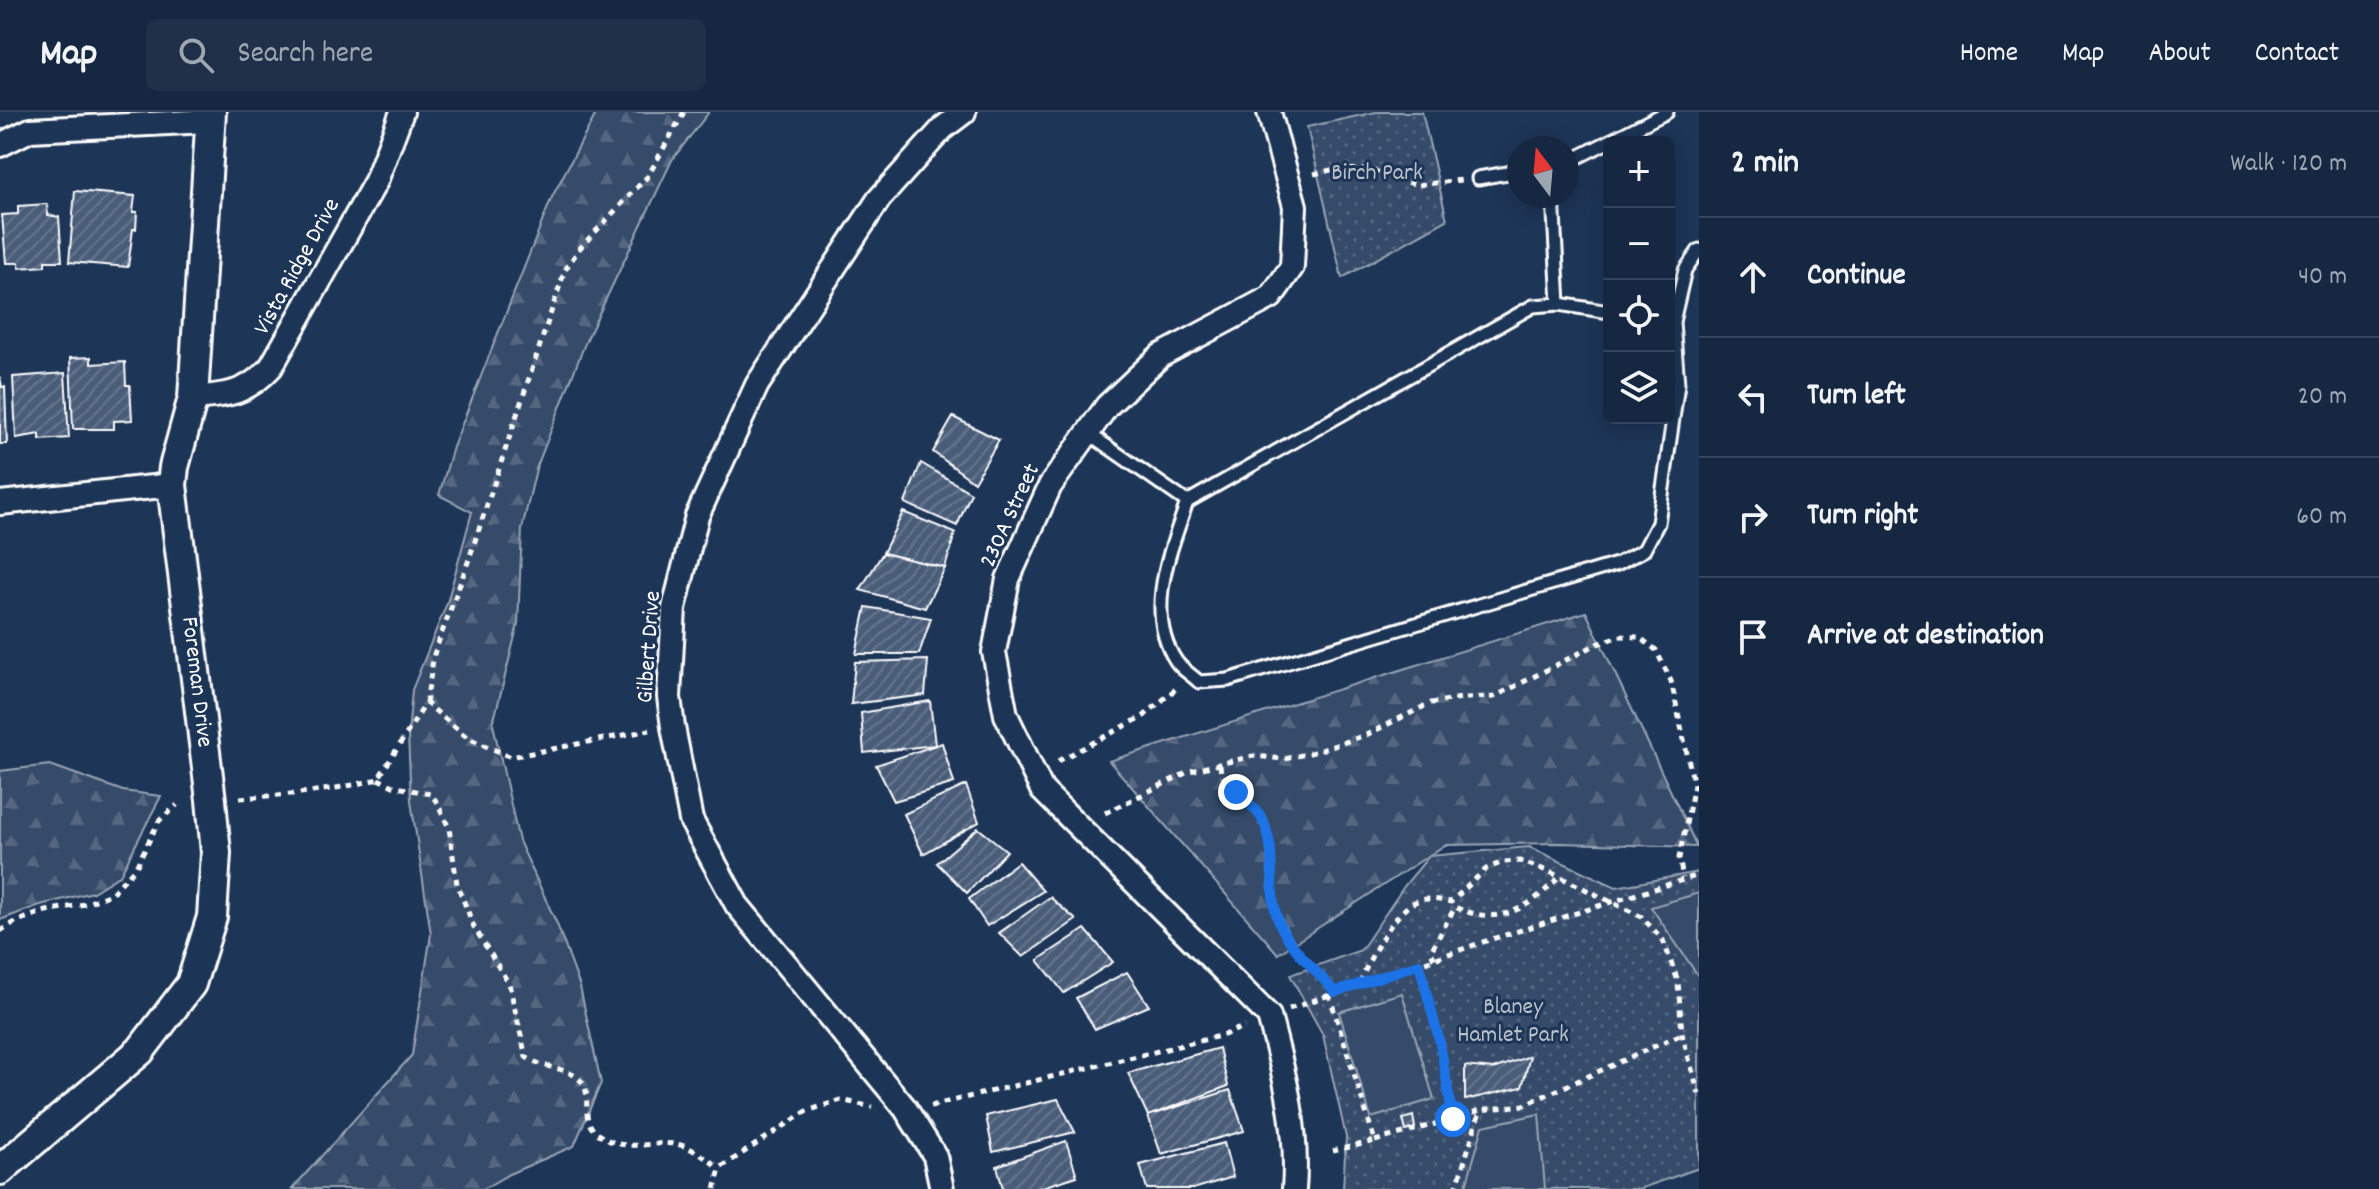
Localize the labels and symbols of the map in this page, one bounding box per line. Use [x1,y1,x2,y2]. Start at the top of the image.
north arrow [1507,136,1579,208]
park label: Birch Park [1331,157,1423,191]
street label: Vista Ridge Drive [246,192,350,342]
street label: 230A Street [972,458,1050,574]
street label: Gilbert Drive [629,590,671,704]
street label: Foreman Drive [171,615,221,749]
route end [1218,774,1254,810]
park label: Blaney Hamlet Park [1457,991,1569,1053]
route start [1435,1101,1471,1137]

